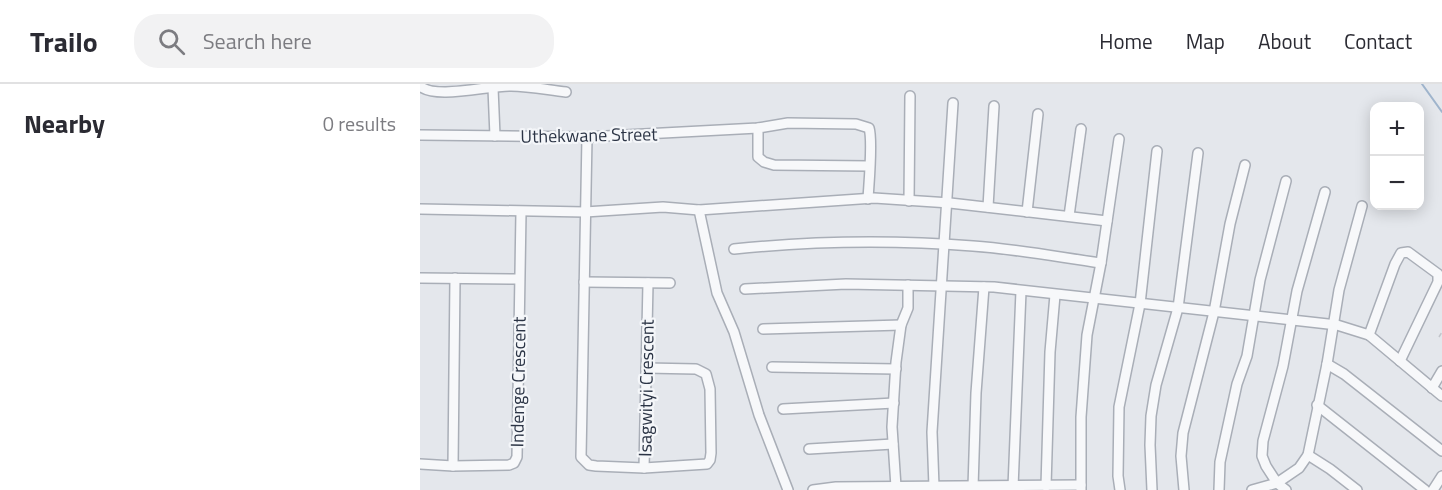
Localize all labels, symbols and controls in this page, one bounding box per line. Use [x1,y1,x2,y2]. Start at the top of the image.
search box [134,14,554,68]
text: Trailo [30,20,98,63]
text: Search here [203,24,312,58]
icon: search [155,25,188,58]
text: Home [1099,25,1153,57]
text: Map [1186,25,1225,57]
text: About [1258,25,1311,57]
text: Contact [1344,25,1412,57]
map controls [1370,102,1424,210]
button: + [1370,102,1424,156]
text: Nearby [24,104,105,143]
text: 0 results [323,108,396,139]
street label: Uthekwane Street [520,120,658,150]
button: − [1370,156,1424,210]
street label: Indenge Crescent [503,316,533,448]
street label: Isagwityi Crescent [631,318,661,457]

